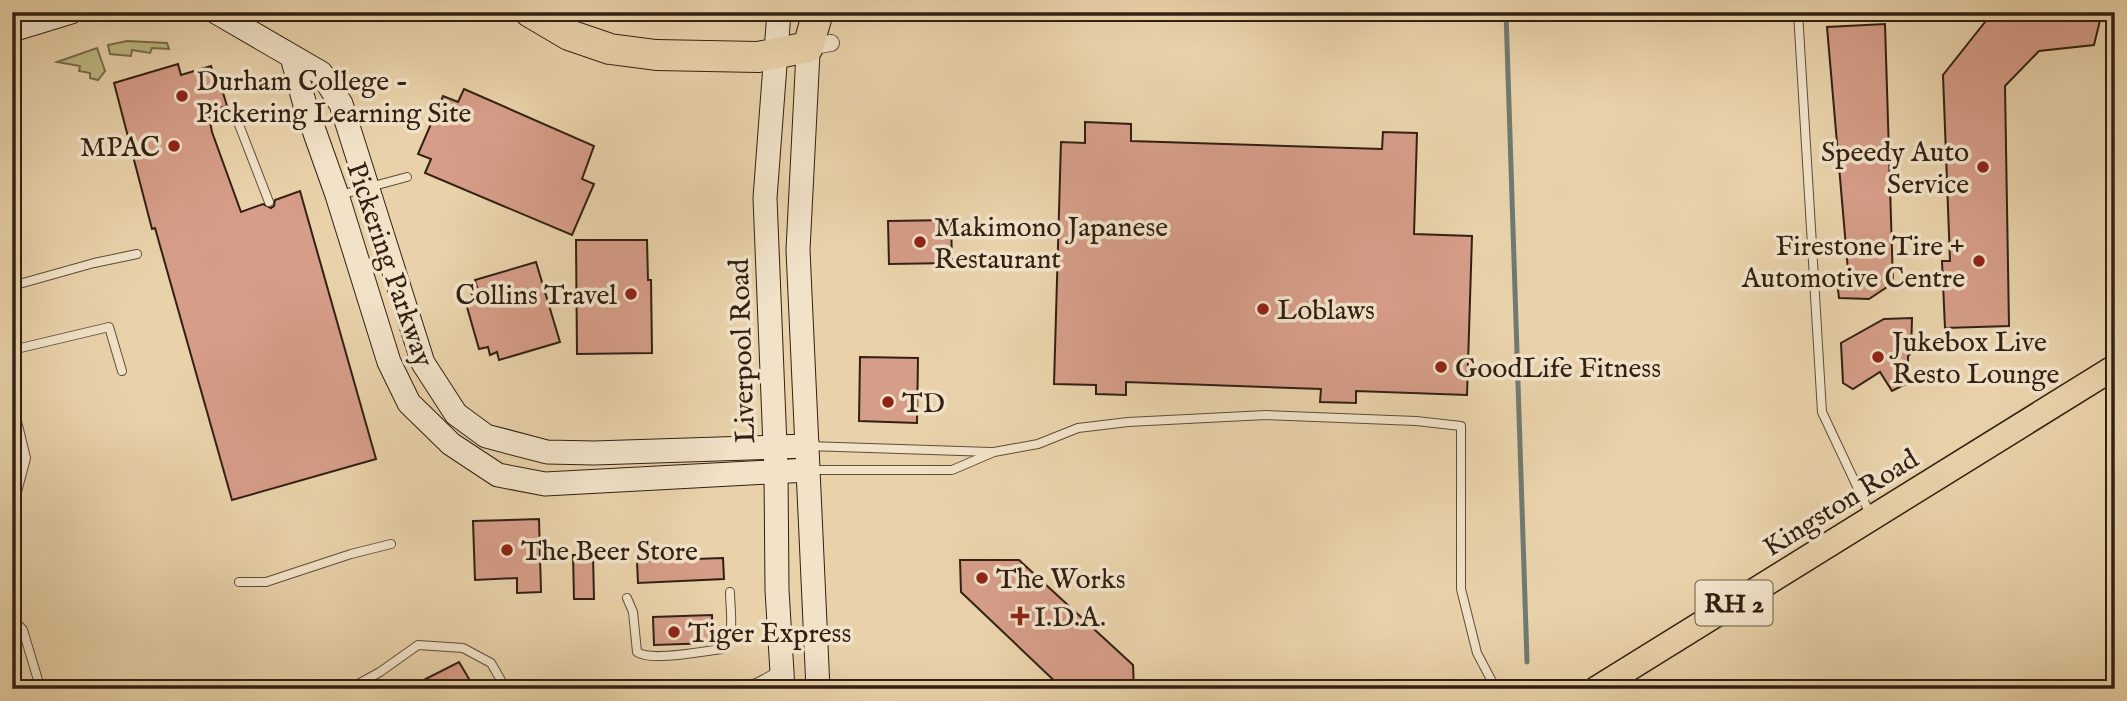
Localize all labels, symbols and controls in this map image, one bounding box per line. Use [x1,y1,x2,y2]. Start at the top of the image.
place label: Durham College - Pickering Learning Site [196,65,472,132]
marker: Durham College - Pickering Learning Site [174,88,190,104]
place label: MPAC [80,131,160,166]
place label: Speedy Auto Service [1821,136,1969,203]
marker: MPAC [166,138,182,154]
street label: Pickering Parkway [337,158,440,372]
marker: Speedy Auto Service [1975,159,1991,175]
place label: Makimono Japanese Restaurant [934,211,1168,278]
place label: Firestone Tire + Automotive Centre [1741,230,1965,297]
marker: Makimono Japanese Restaurant [912,234,928,250]
marker: Firestone Tire + Automotive Centre [1971,253,1987,269]
street label: Liverpool Road [723,258,764,444]
place label: Collins Travel [455,279,617,314]
marker: Collins Travel [623,286,639,302]
place label: Loblaws [1277,294,1375,329]
marker: Loblaws [1255,301,1271,317]
place label: Jukebox Live Resto Lounge [1889,326,2059,393]
marker: Jukebox Live Resto Lounge [1870,349,1886,365]
place label: GoodLife Fitness [1455,352,1661,387]
marker: GoodLife Fitness [1433,359,1449,375]
place label: TD [902,387,945,422]
marker: TD [880,394,896,410]
street label: Kingston Road [1757,442,1926,566]
place label: The Beer Store [521,535,698,570]
marker: The Beer Store [499,542,515,558]
place label: The Works [996,563,1126,598]
marker: The Works [974,570,990,586]
road number: RH 2 [1696,580,1772,625]
place label: I.D.A. [1034,601,1106,636]
marker: I.D.A. [1012,608,1028,624]
place label: Tiger Express [688,617,851,652]
marker: Tiger Express [666,624,682,640]

